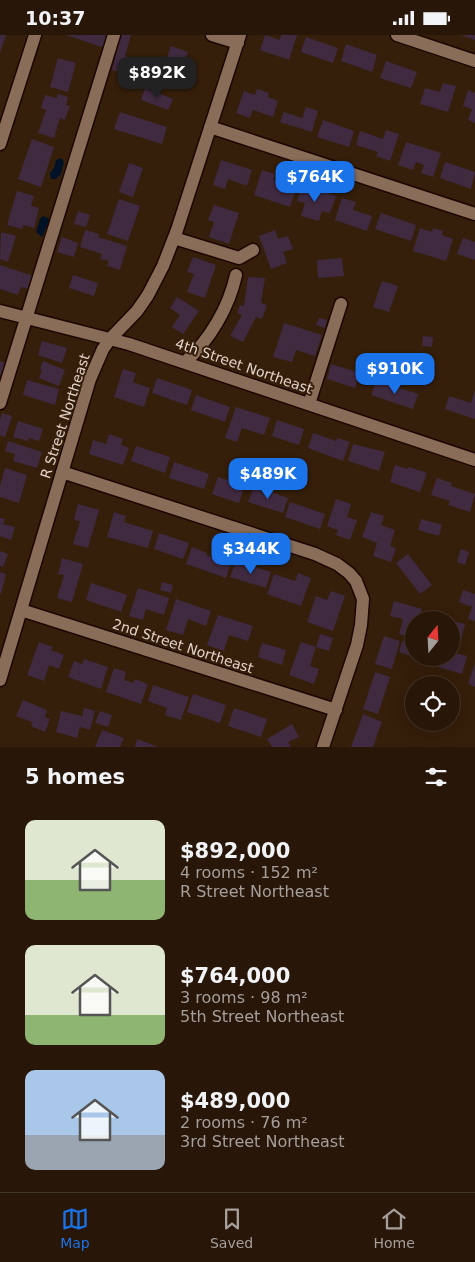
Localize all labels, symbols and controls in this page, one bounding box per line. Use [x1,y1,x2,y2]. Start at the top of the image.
text: 10:37 [25,7,85,29]
pin: $892K [122,57,192,99]
text: $892K [129,63,185,82]
pin: $764K [280,161,350,203]
text: $764K [287,167,343,186]
street label: 4th Street Northeast [173,335,315,397]
street label: R Street Northeast [37,351,93,480]
pin: $910K [360,353,430,395]
text: $910K [367,359,423,378]
pin: $489K [233,457,303,500]
text: $489K [240,464,296,483]
pin: $344K [216,533,286,575]
text: $344K [223,539,279,558]
north arrow [405,611,460,666]
map controls [405,611,460,731]
street label: 2nd Street Northeast [111,616,256,677]
button: locate [405,676,460,731]
icon: filters [422,763,450,791]
text: 5 homes [25,765,125,789]
text: $892,000 [180,839,290,863]
icon: home [65,840,125,900]
text: 4 rooms · 152 m² [180,863,318,882]
text: R Street Northeast [180,882,329,901]
text: $764,000 [180,964,290,988]
icon: home [65,965,125,1025]
text: 3 rooms · 98 m² [180,988,308,1007]
text: 5th Street Northeast [180,1007,344,1026]
text: $489,000 [180,1089,290,1113]
icon: home [65,1090,125,1150]
text: 2 rooms · 76 m² [180,1113,308,1132]
text: 3rd Street Northeast [180,1132,344,1151]
tab: Map [60,1205,90,1251]
tab: Saved [210,1205,253,1251]
tab: Home [374,1205,415,1251]

